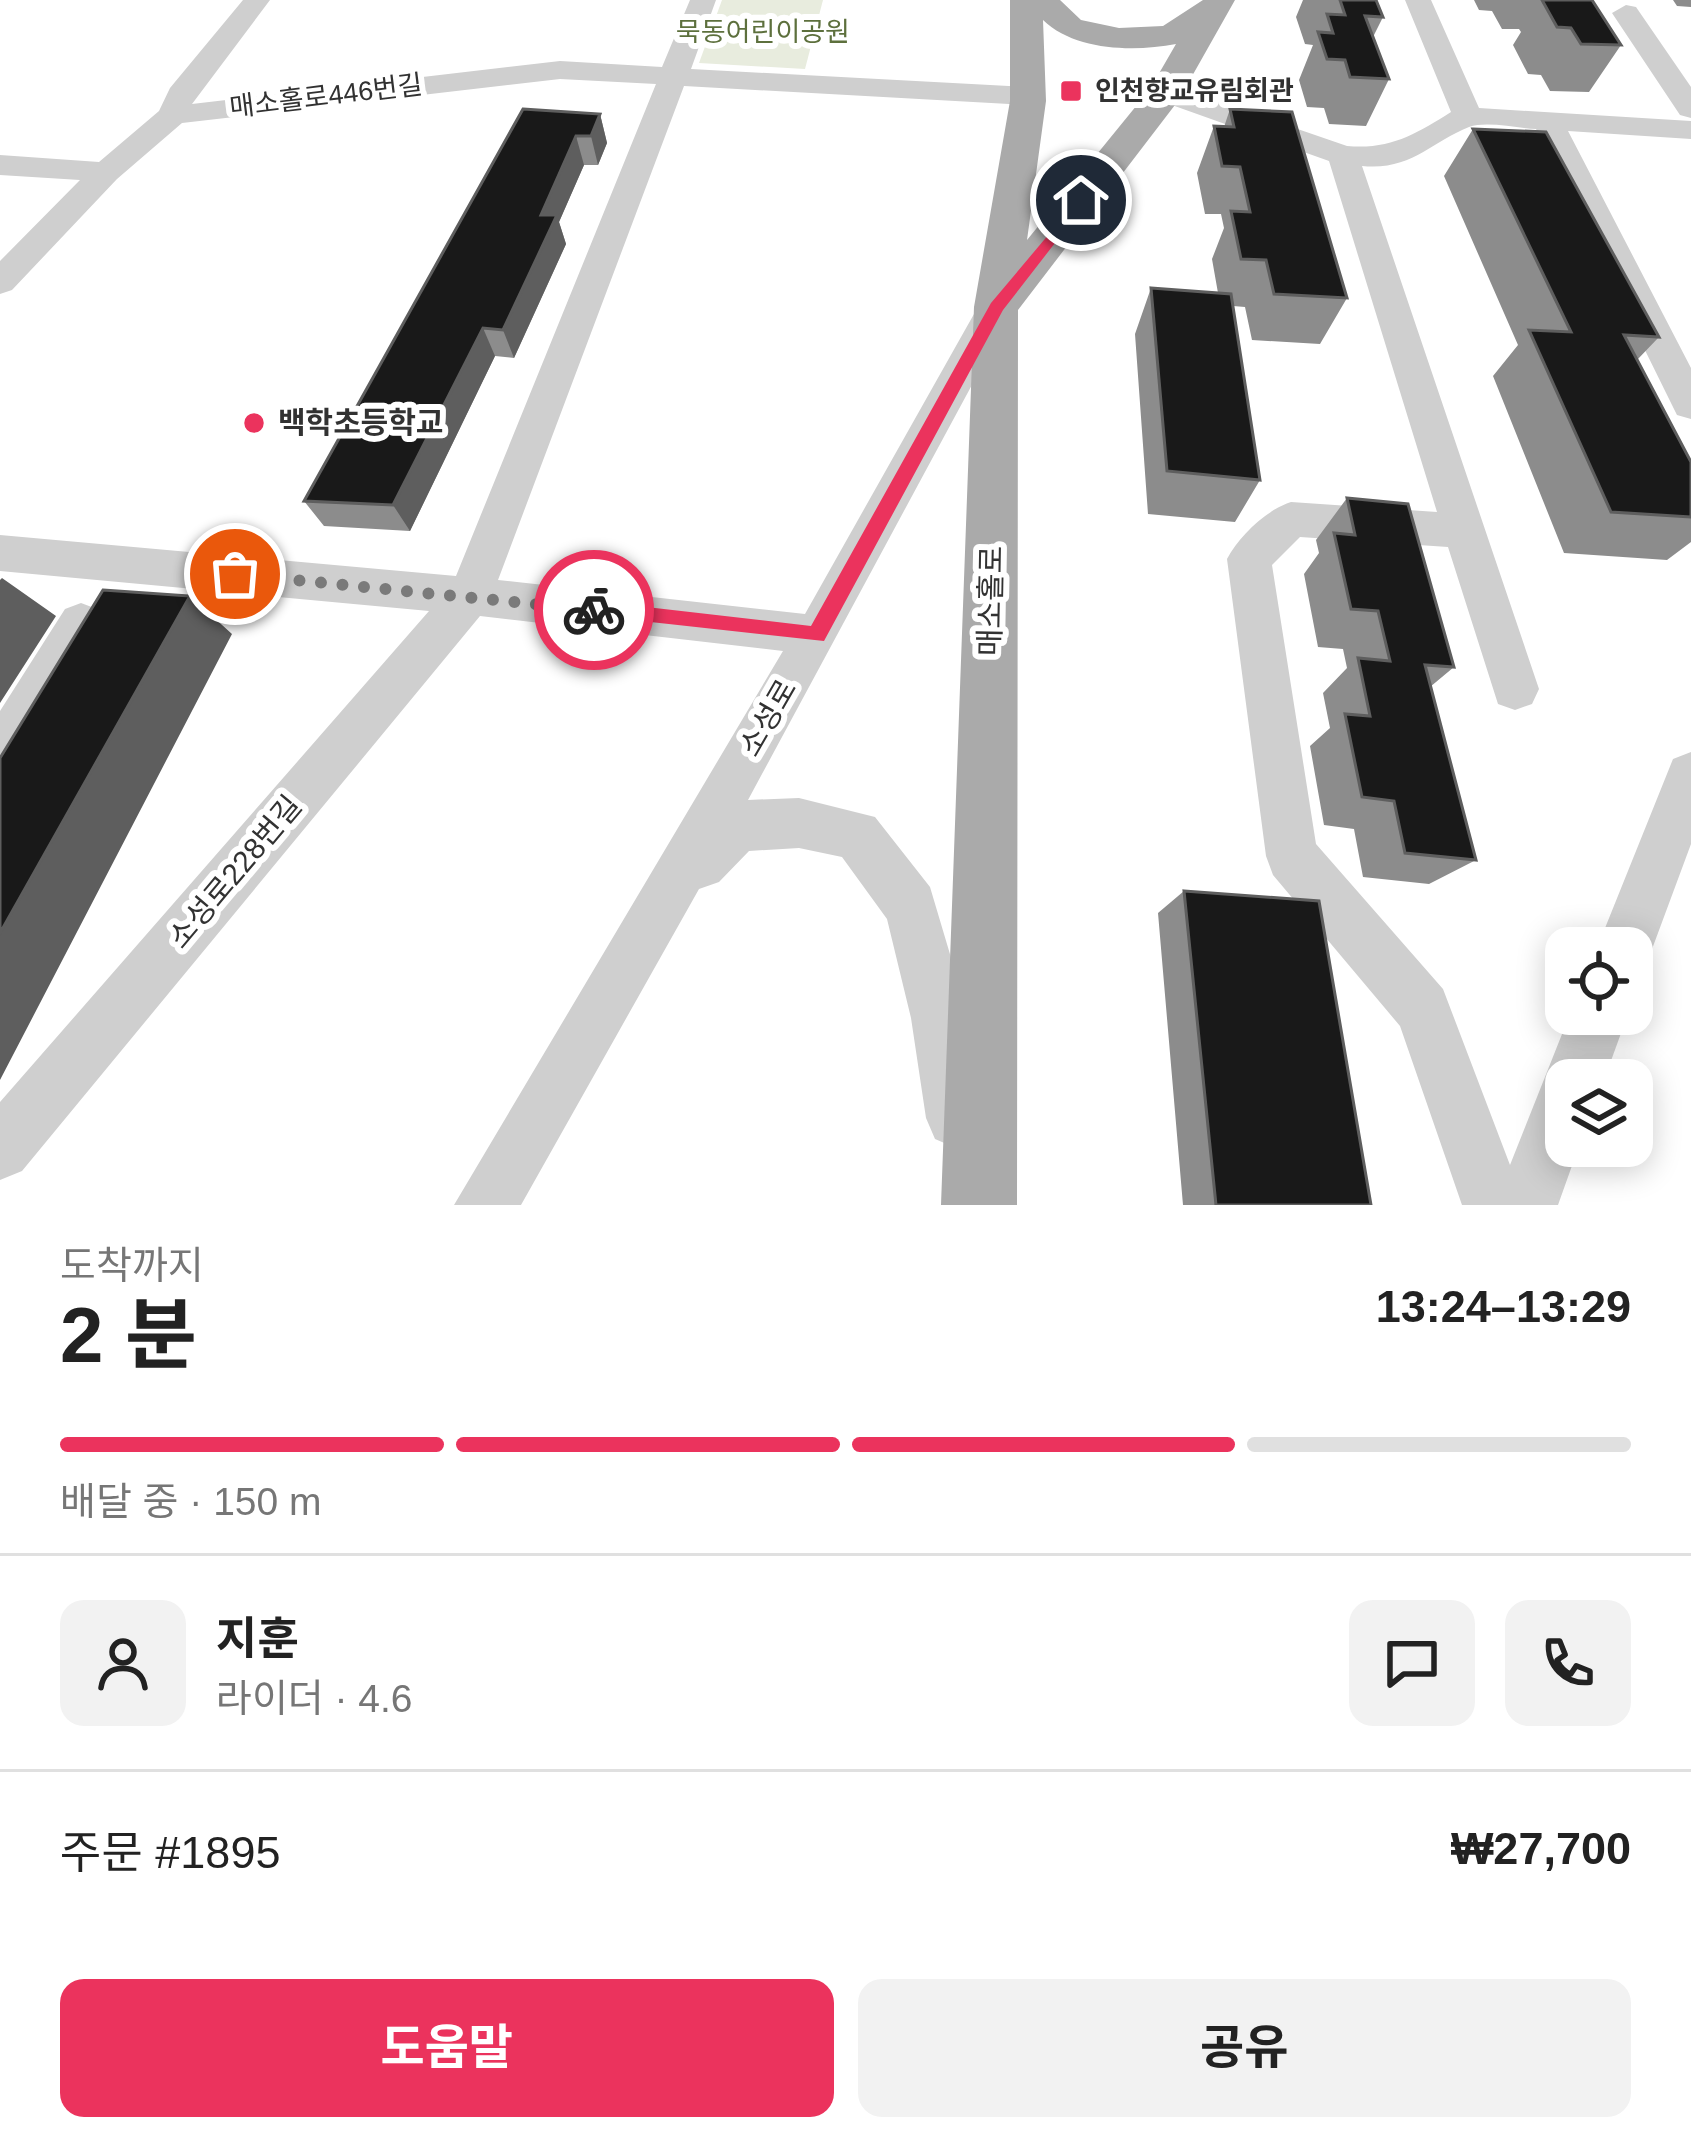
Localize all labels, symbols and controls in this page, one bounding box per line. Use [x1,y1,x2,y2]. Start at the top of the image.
park label: 묵동어린이공원 [676,17,850,47]
street label: 매소홀로446번길 [228,69,424,123]
place label: 인천향교유림회관 [1095,76,1294,106]
marker: 인천향교유림회관 [1058,78,1084,104]
pin [1030,149,1132,251]
icon: home [1048,167,1114,233]
place label: 백학초등학교 [278,406,444,439]
marker: 백학초등학교 [241,410,267,436]
pin [184,523,286,625]
icon: bag [202,541,268,607]
street label: 매소홀로 [973,546,1008,656]
courier [534,550,654,670]
icon: bike [561,577,627,643]
street label: 소성로 [733,674,803,762]
street label: 소성로228번길 [162,789,308,954]
map controls [1545,927,1653,1167]
button: locate [1545,927,1653,1035]
button: layers [1545,1059,1653,1167]
text: 도착까지 [60,1244,204,1287]
text: 13:24–13:29 [1376,1281,1631,1332]
text: 2 분 [60,1291,197,1379]
text: 배달 중 · 150 m [60,1480,322,1523]
button: person [60,1600,186,1726]
button: chat [1349,1600,1475,1726]
button: phone [1505,1600,1631,1726]
text: 지훈 [216,1613,299,1664]
text: 라이더 · 4.6 [216,1677,413,1720]
text: ₩27,700 [1451,1823,1631,1874]
text: 주문 #1895 [60,1827,280,1878]
button: 도움말 [60,1979,834,2117]
button: 공유 [858,1979,1631,2117]

